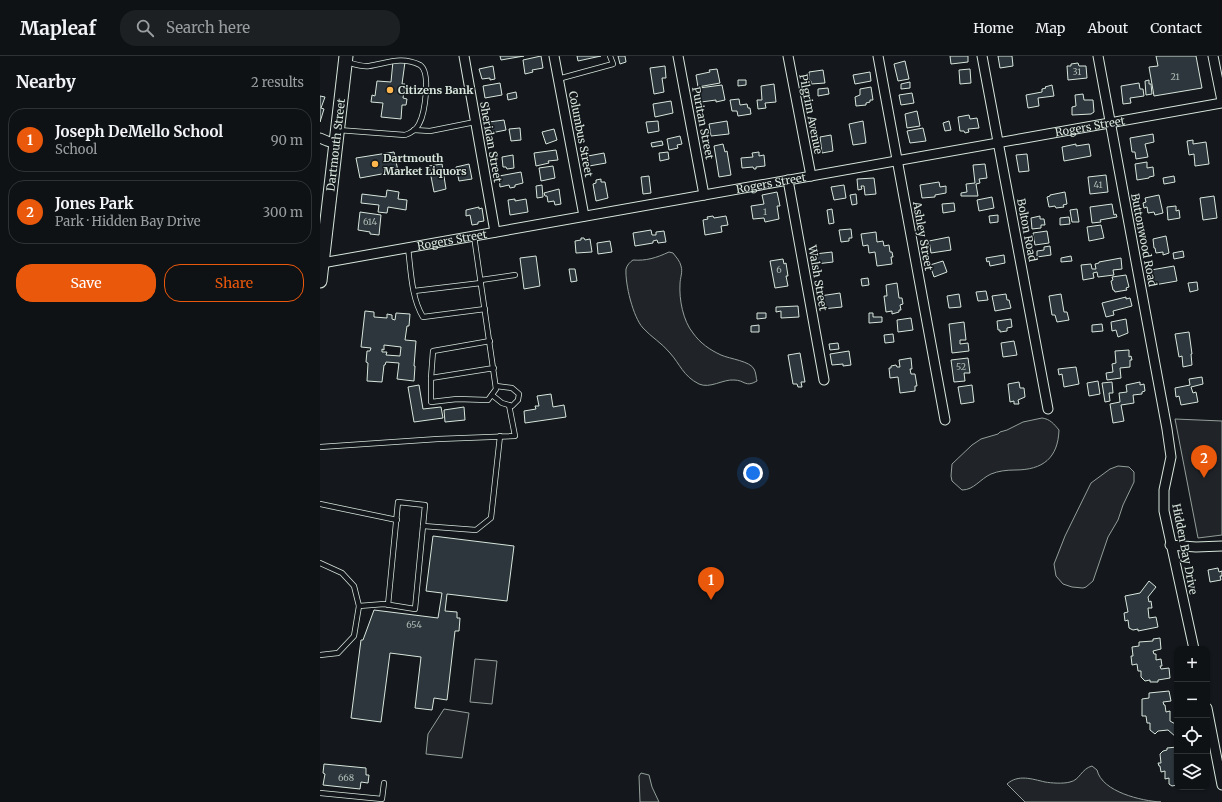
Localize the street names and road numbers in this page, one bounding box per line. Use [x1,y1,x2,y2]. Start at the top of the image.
street label: Pilgrim Avenue [796,73,826,155]
street label: Puritan Street [689,85,717,161]
street label: Columbus Street [566,90,596,179]
street label: Dartmouth Street [323,97,348,192]
street label: Sheridan Street [477,100,505,184]
street label: Rogers Street [1054,113,1127,140]
street label: Rogers Street [735,170,808,196]
street label: Buttonwood Road [1128,192,1160,288]
street label: Bolton Road [1014,197,1040,263]
street label: Ashley Street [910,199,936,272]
street label: Rogers Street [416,227,489,253]
street label: Walsh Street [805,243,831,313]
street label: Hidden Bay Drive [1169,502,1201,596]

